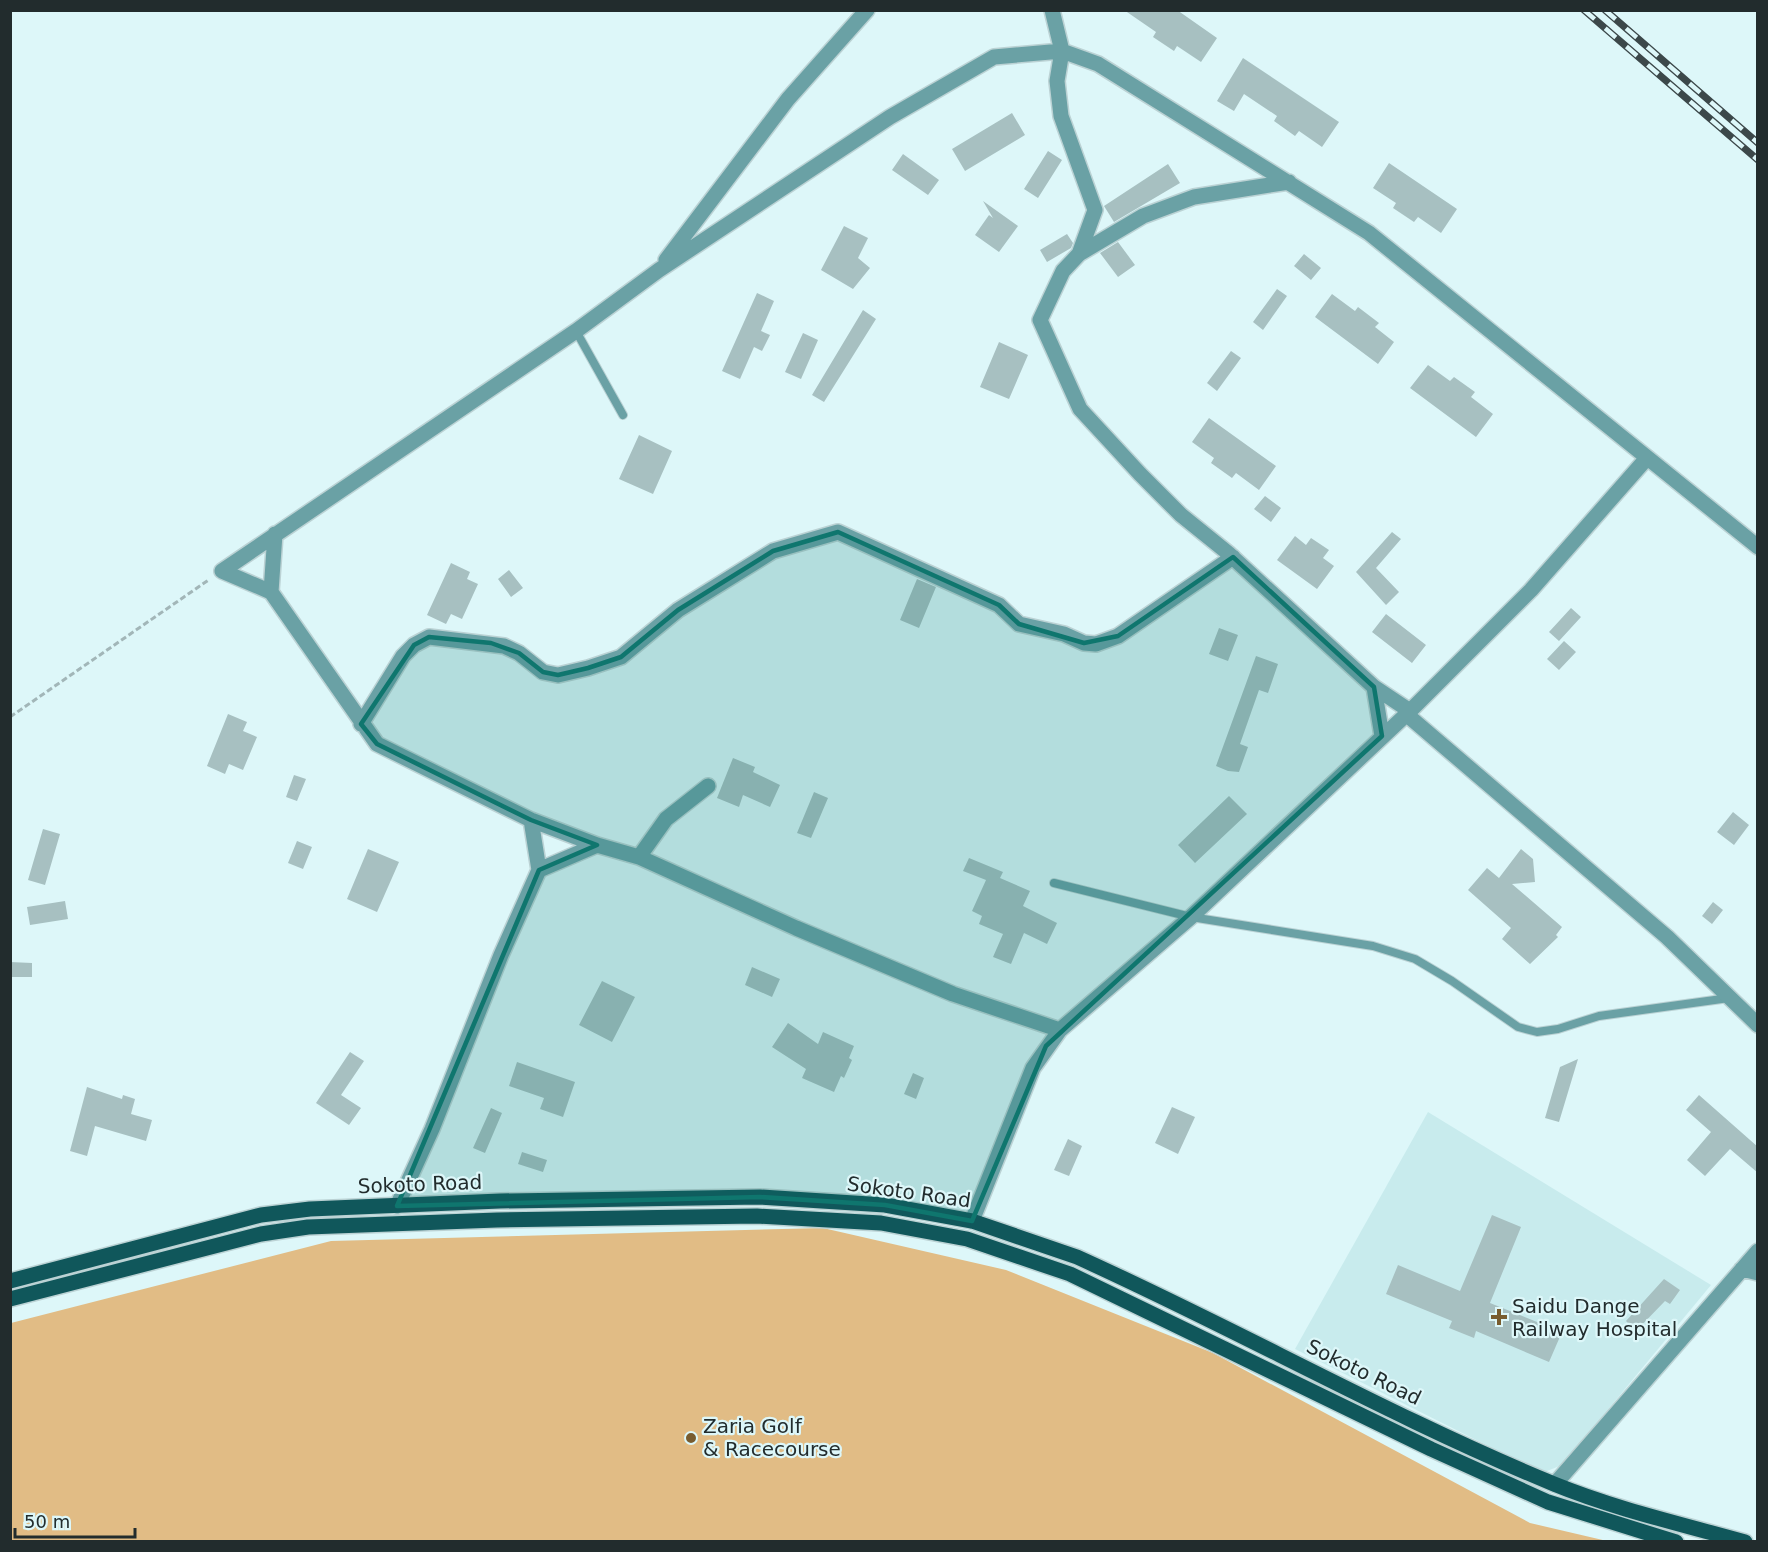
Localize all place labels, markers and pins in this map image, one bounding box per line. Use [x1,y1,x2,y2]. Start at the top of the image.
place label: Saidu Dange Railway Hospital [1512,1294,1677,1341]
marker: Saidu Dange Railway Hospital [1490,1308,1508,1326]
place label: Zaria Golf & Racecourse [703,1414,841,1461]
marker: Zaria Golf & Racecourse [684,1431,698,1445]

